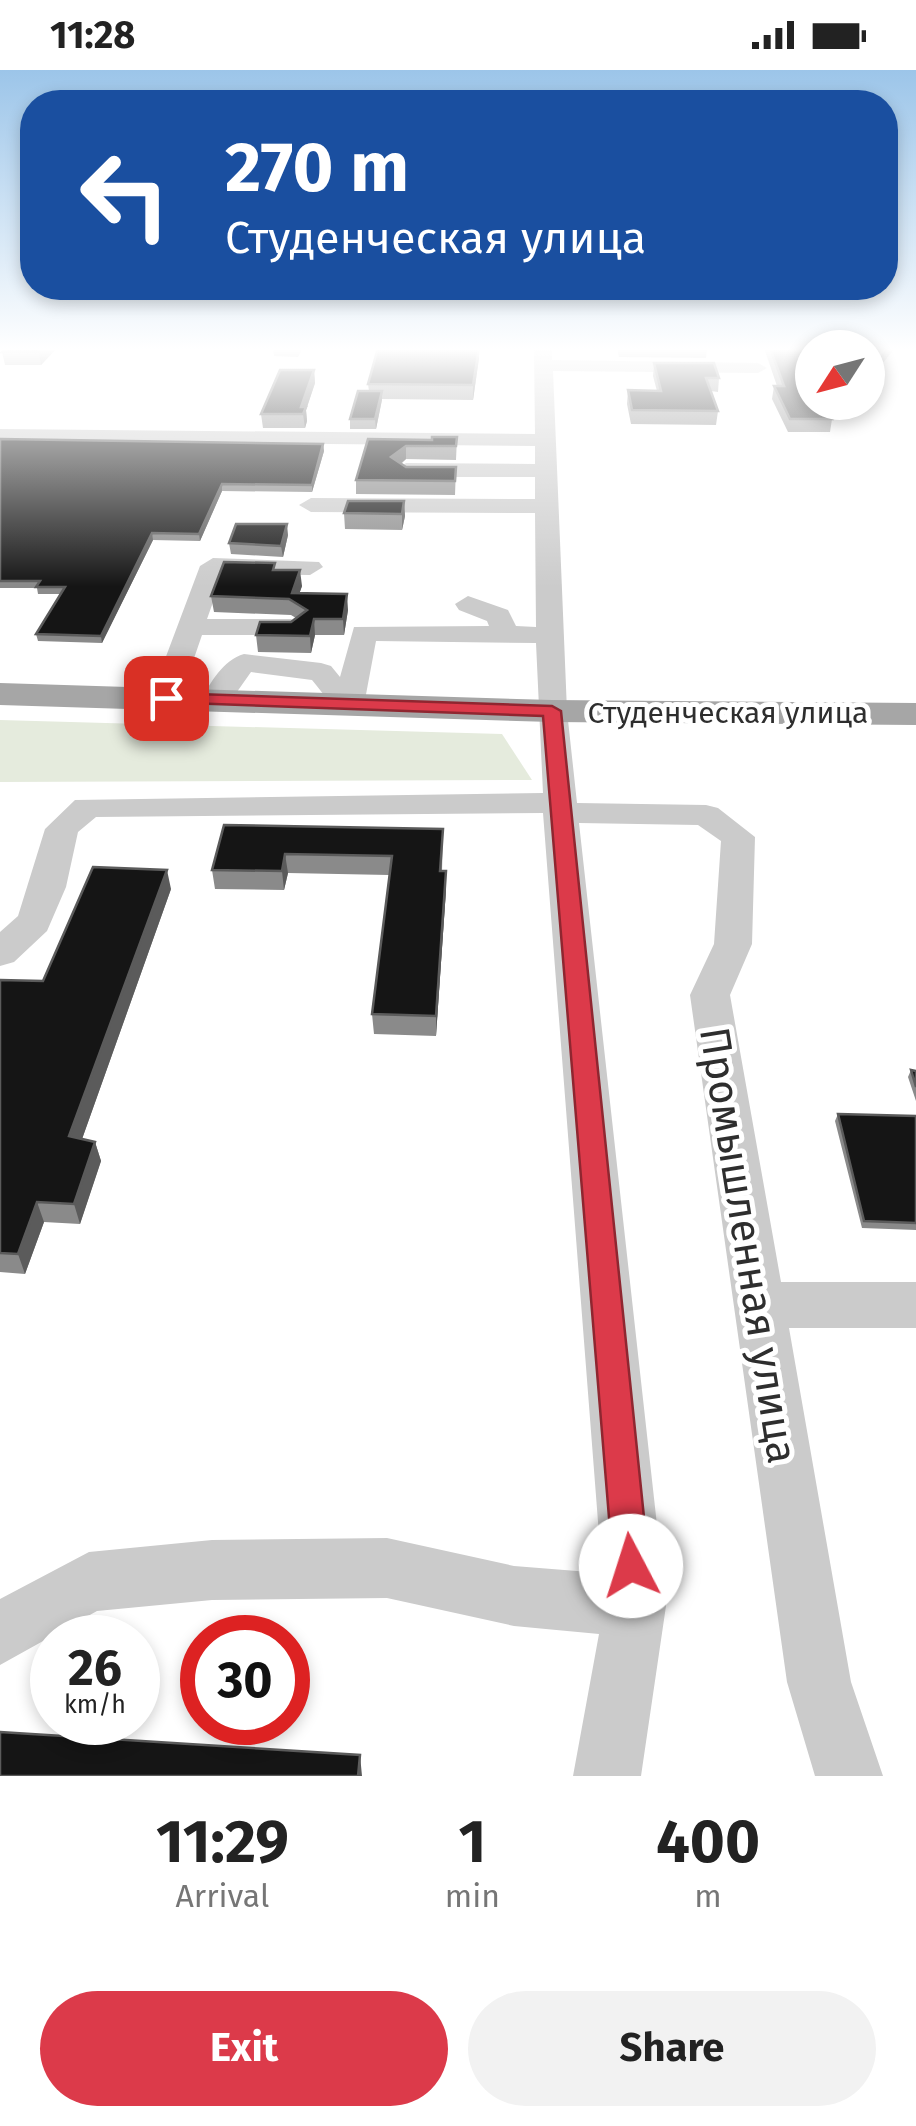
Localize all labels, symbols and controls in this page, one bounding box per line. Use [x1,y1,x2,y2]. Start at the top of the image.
text: 11:28 [50,12,135,58]
text: 270 m [225,126,409,210]
icon: left [60,130,190,260]
text: Студенческая улица [225,211,646,265]
north arrow [795,330,885,420]
map controls [795,330,885,420]
pin [124,656,209,741]
icon: arrive [139,671,194,726]
street label: Студенческая улица [588,695,868,731]
street label: Промышленная улица [689,1023,807,1467]
position arrow [579,1514,683,1618]
speed limit sign: 30 [180,1615,310,1745]
text: 26 [68,1638,122,1698]
text: km/h [64,1690,126,1720]
text: 11:29 [156,1806,289,1878]
text: 1 [459,1806,486,1878]
text: 400 [656,1806,760,1878]
text: Arrival [176,1877,269,1915]
text: min [445,1877,500,1915]
text: m [694,1877,722,1915]
button: Exit [40,1991,448,2106]
button: Share [468,1991,876,2106]

